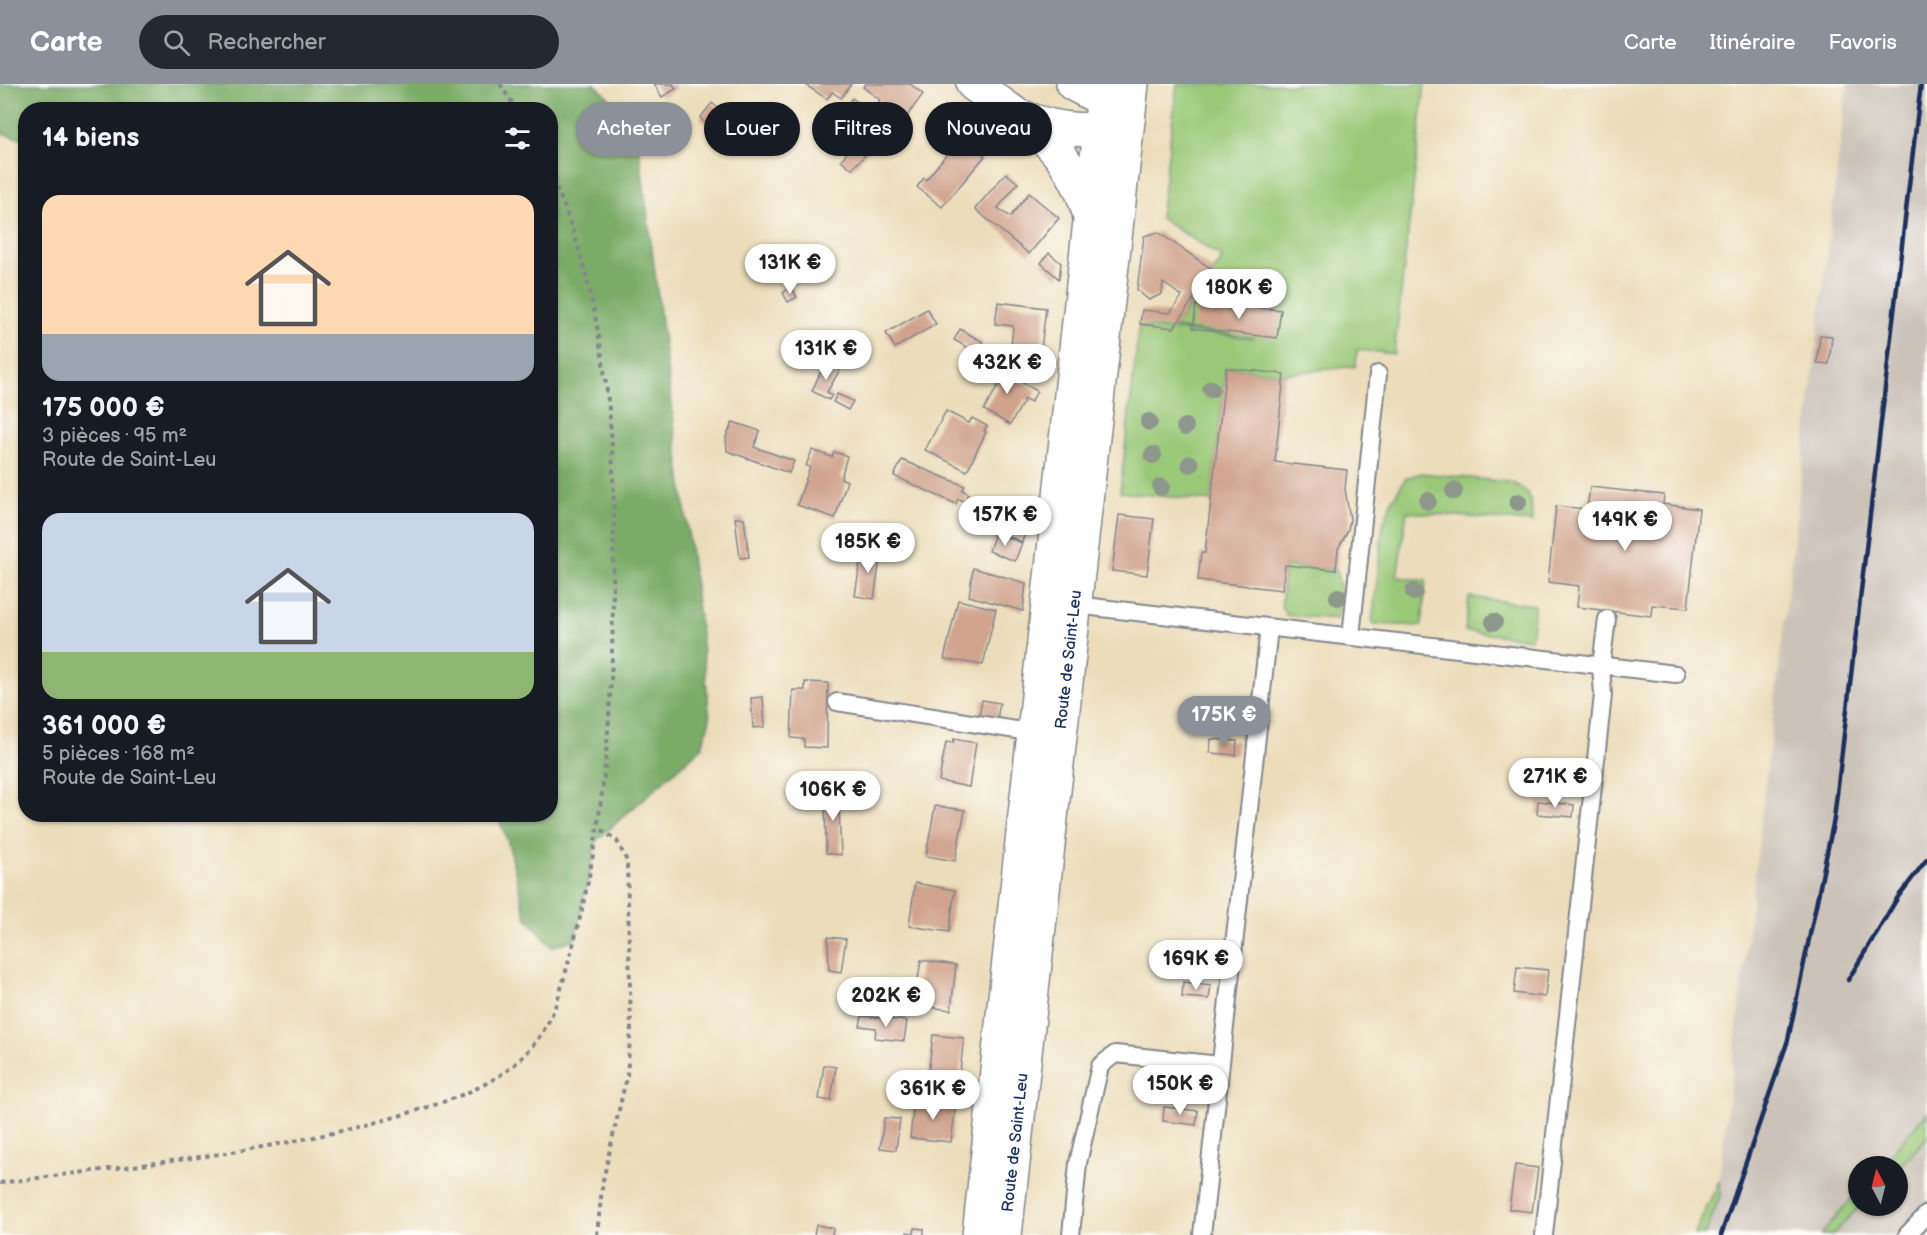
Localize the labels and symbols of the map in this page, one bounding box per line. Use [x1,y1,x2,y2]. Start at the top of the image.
pin: 131K € [741,244,839,295]
pin: 180K € [1190,269,1288,320]
pin: 131K € [777,330,875,381]
pin: 432K € [958,344,1056,395]
pin: 157K € [956,496,1054,547]
pin: 149K € [1576,501,1674,552]
pin: 185K € [819,523,917,574]
street label: Route de Saint-Leu [1051,589,1086,730]
pin: 175K € [1175,696,1273,747]
pin: 271K € [1506,758,1604,809]
pin: 106K € [784,771,882,822]
pin: 169K € [1147,940,1245,991]
pin: 202K € [837,977,935,1028]
pin: 150K € [1131,1065,1229,1116]
pin: 361K € [884,1070,982,1121]
street label: Route de Saint-Leu [998,1072,1032,1213]
north arrow [1848,1156,1908,1216]

